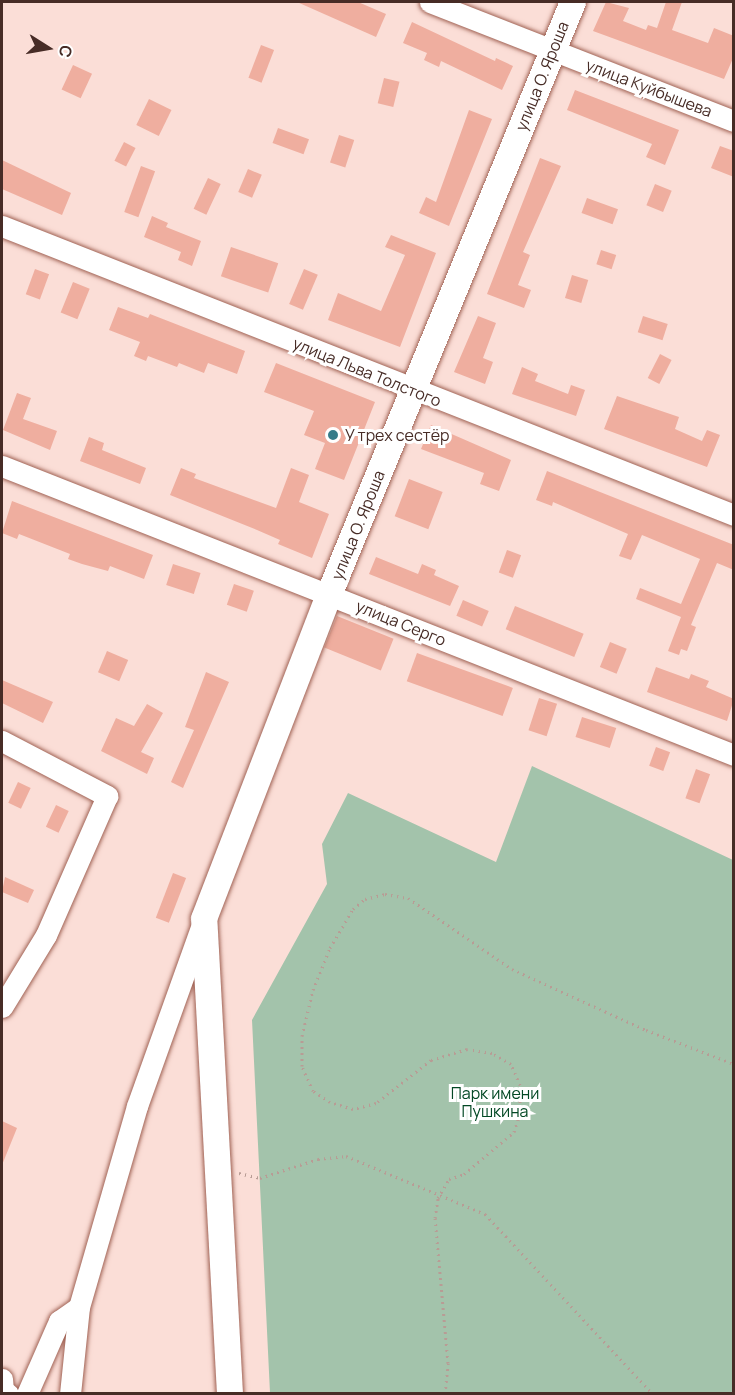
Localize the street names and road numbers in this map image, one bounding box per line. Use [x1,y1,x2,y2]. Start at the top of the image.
street label: улица О. Яроша [511,18,573,134]
street label: улица Куйбышева [583,55,715,121]
street label: улица Льва Толстого [290,333,444,411]
street label: улица О. Яроша [327,467,389,583]
street label: улица Серго [353,596,449,650]

